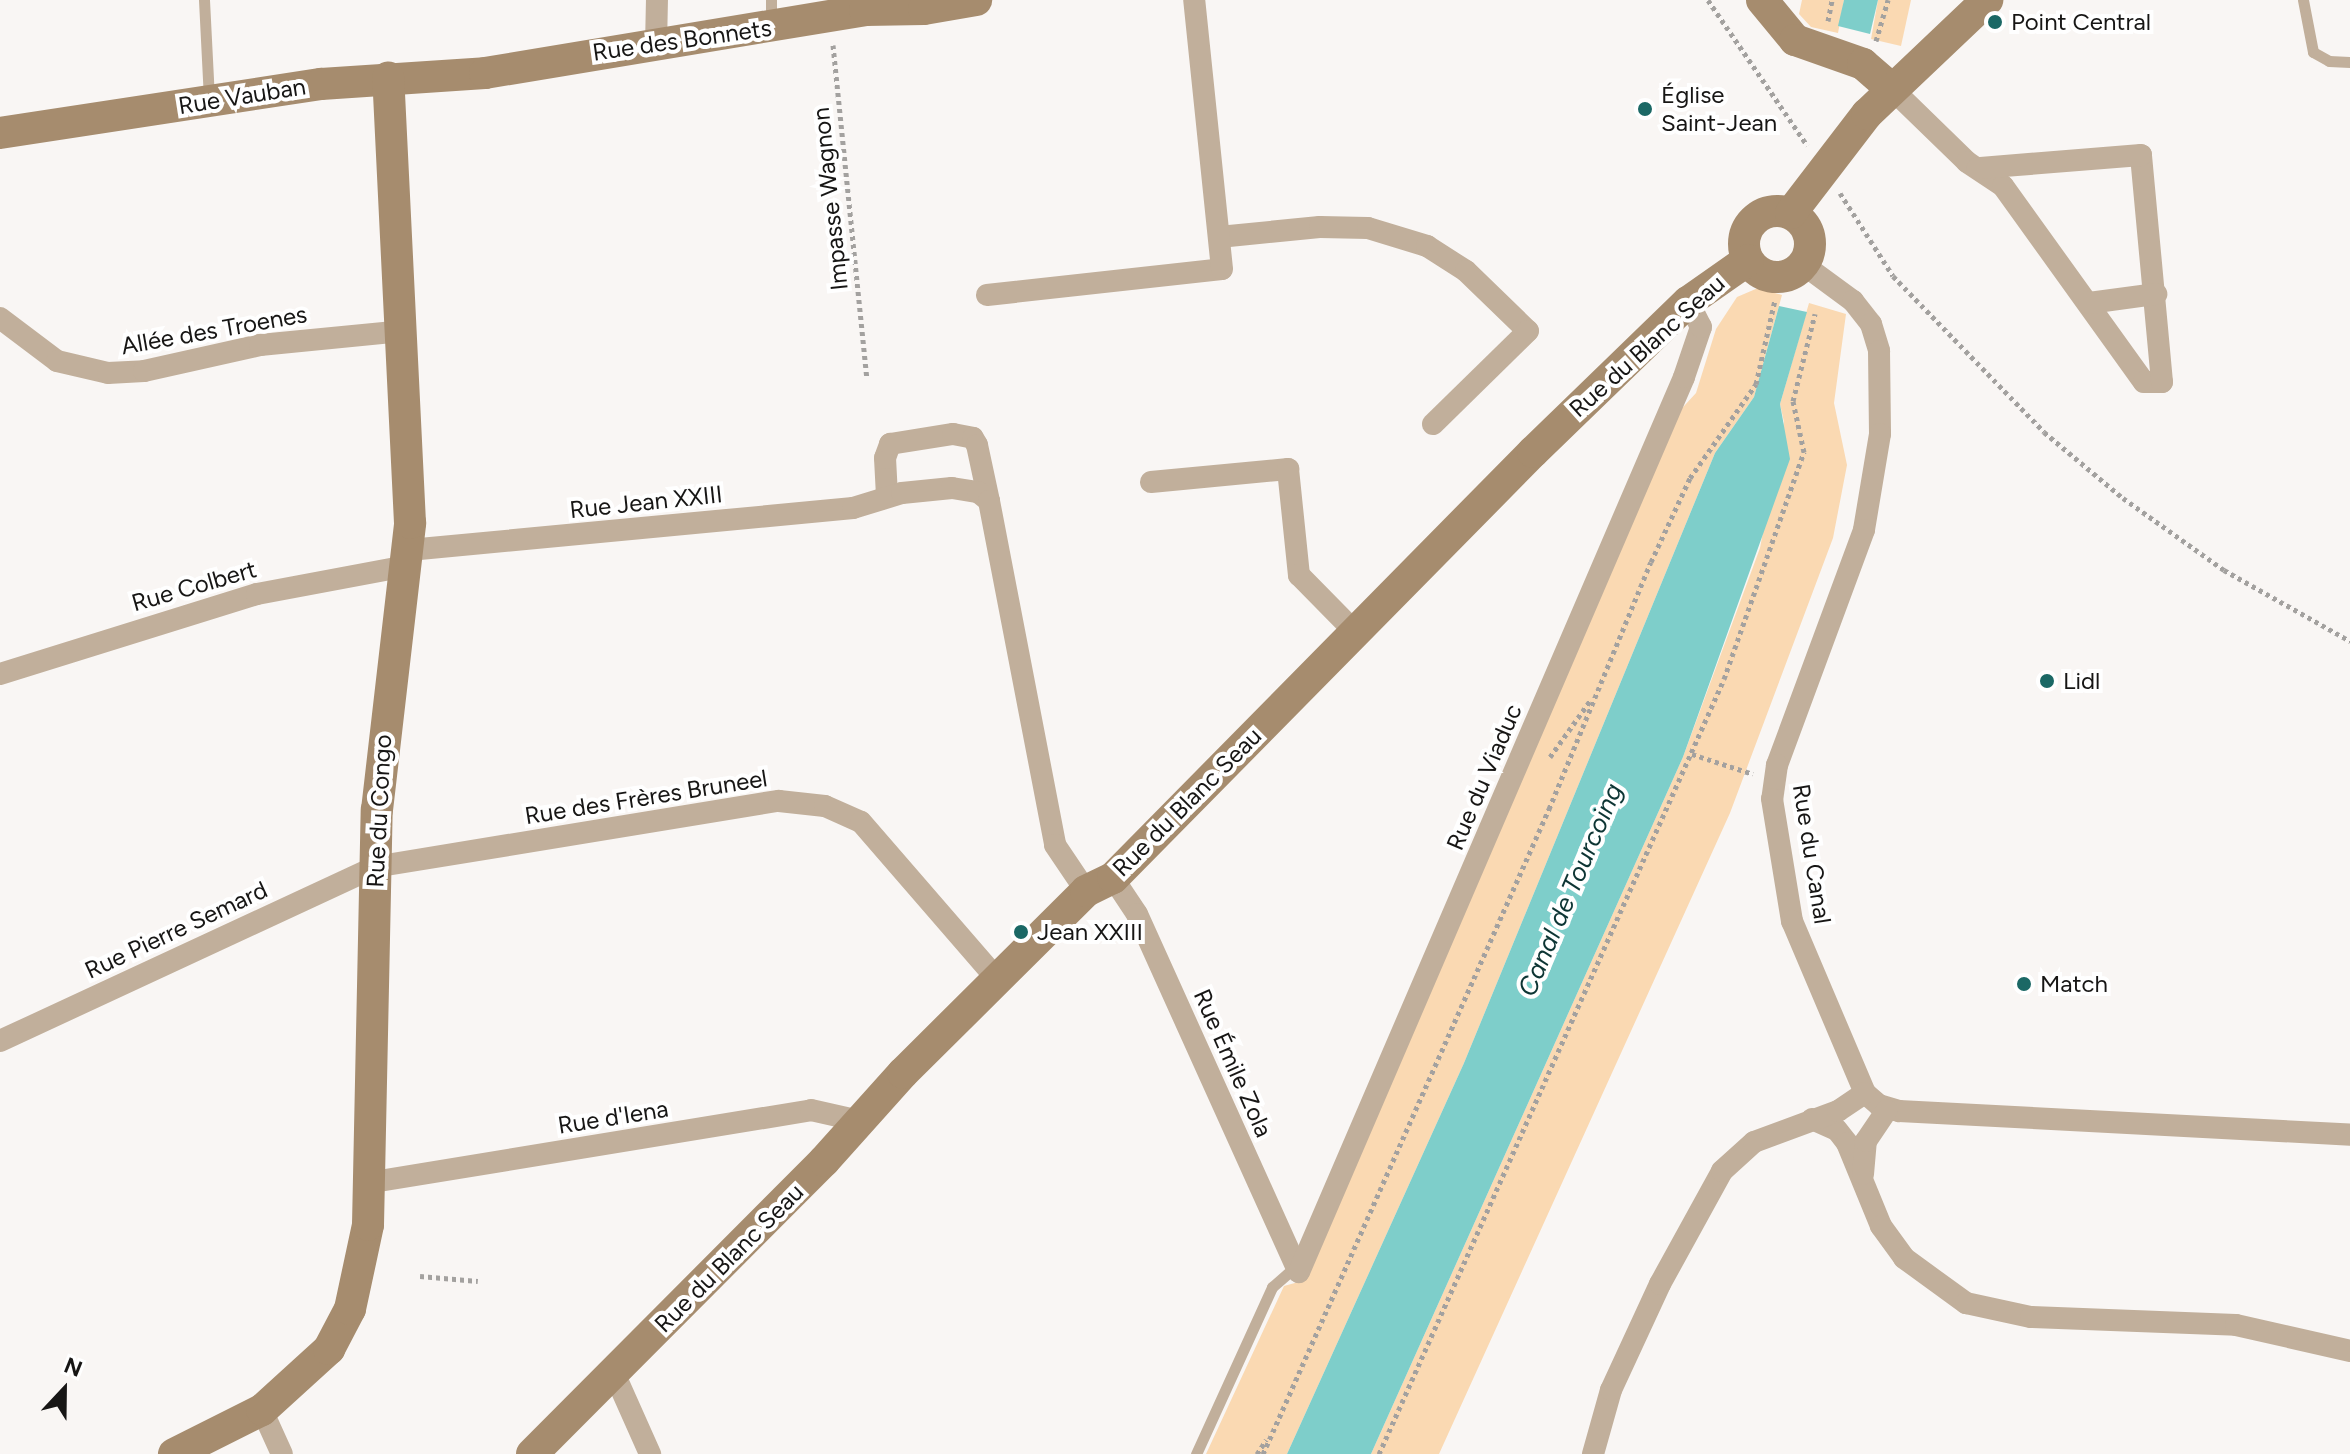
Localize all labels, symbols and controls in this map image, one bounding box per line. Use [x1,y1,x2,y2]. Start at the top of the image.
place label: Point Central [2011,8,2151,36]
street label: Rue des Bonnets [591,13,773,67]
marker: Point Central [1986,13,2004,31]
street label: Rue Vauban [176,72,308,120]
place label: Église Saint-Jean [1661,81,1777,137]
marker: Église Saint-Jean [1636,100,1654,118]
street label: Impasse Wagnon [806,106,854,292]
street label: Rue du Blanc Seau [1563,269,1731,423]
street label: Allée des Troenes [119,299,309,361]
street label: Rue Jean XXIII [568,480,724,524]
street label: Rue Colbert [128,554,260,618]
place label: Lidl [2063,667,2100,695]
marker: Lidl [2038,672,2056,690]
street label: Rue du Viaduc [1440,700,1528,854]
street label: Rue du Blanc Seau [1107,722,1267,882]
street label: Rue du Congo [361,734,397,888]
street label: Rue des Frères Bruneel [523,764,769,830]
water label: Canal de Tourcoing [1512,779,1630,1001]
street label: Rue du Canal [1787,782,1837,926]
street label: Rue Pierre Semard [80,875,272,985]
place label: Jean XXIII [1037,918,1143,946]
marker: Jean XXIII [1012,923,1030,941]
place label: Match [2040,970,2108,998]
marker: Match [2015,975,2033,993]
street label: Rue Émile Zola [1188,985,1278,1141]
street label: Rue d'Iena [556,1094,670,1140]
street label: Rue du Blanc Seau [649,1178,809,1338]
north arrow [24,1350,104,1430]
text: N [60,1352,86,1383]

